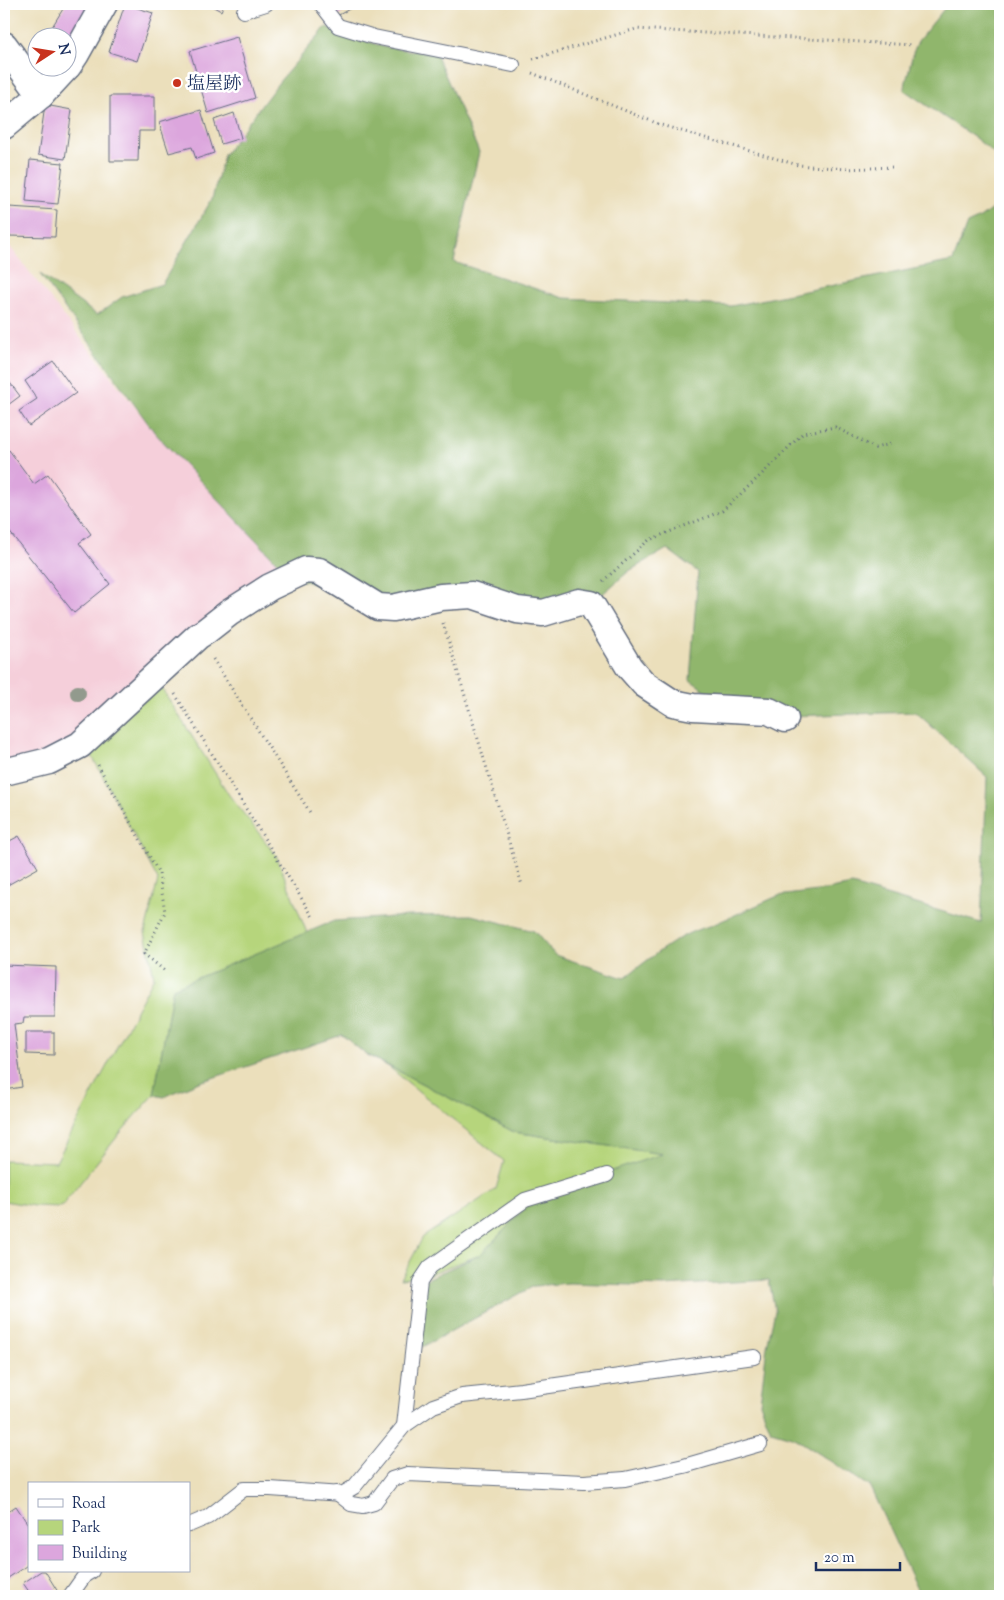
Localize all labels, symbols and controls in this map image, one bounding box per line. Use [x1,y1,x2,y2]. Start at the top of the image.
north arrow [28,28,78,78]
text: N [52,42,74,57]
place label: 塩屋跡 [187,72,241,98]
marker: 塩屋跡 [171,77,183,89]
legend [28,1482,190,1572]
text: Road [72,1494,106,1515]
text: Park [72,1518,101,1539]
scale bar [816,1540,900,1572]
text: Building [72,1544,127,1565]
text: 20 m [824,1548,855,1569]

